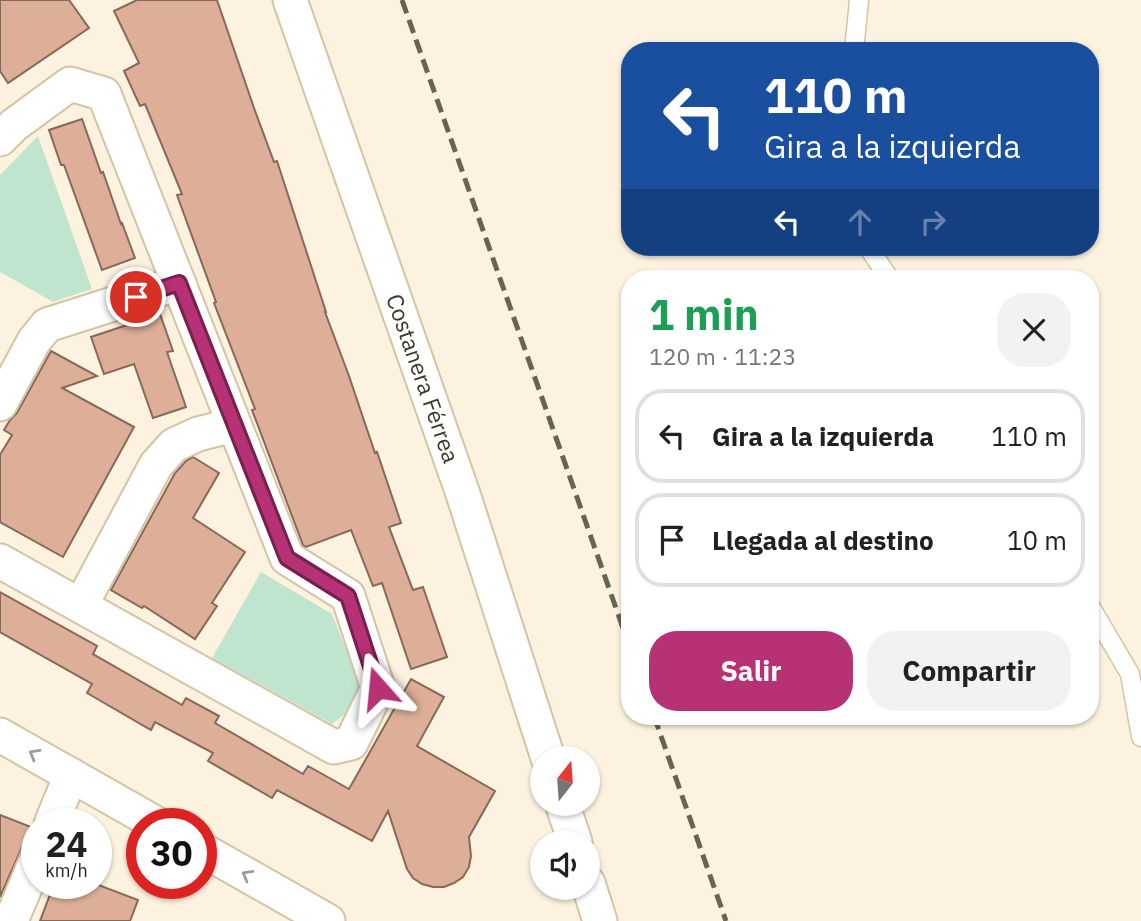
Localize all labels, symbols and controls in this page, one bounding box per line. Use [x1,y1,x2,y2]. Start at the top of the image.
text: 110 m [764,63,908,126]
icon: left [649,70,740,161]
text: Gira a la izquierda [764,125,1021,167]
icon: left [768,203,806,241]
icon: ahead [841,203,879,241]
icon: right [914,203,952,241]
pin [106,267,166,327]
icon: arrive [117,278,155,316]
text: 1 min [649,287,759,342]
street label: Costanera Férrea [380,290,467,467]
button: close [997,293,1071,367]
text: 120 m · 11:23 [649,341,796,371]
icon: left [653,417,691,455]
text: Gira a la izquierda [712,419,934,453]
text: 110 m [991,419,1067,453]
icon: arrive [653,521,691,559]
text: Llegada al destino [712,523,934,557]
text: 10 m [1007,523,1067,557]
button: Salir [649,631,853,711]
button: Compartir [867,631,1071,711]
position arrow [341,651,415,725]
north arrow [530,746,600,816]
map controls [530,746,600,900]
one-way arrow [29,749,41,762]
speed limit sign: 30 [126,808,217,899]
text: 24 [45,821,88,867]
button: sound [530,830,600,900]
text: km/h [45,859,88,882]
one-way arrow [242,870,254,883]

